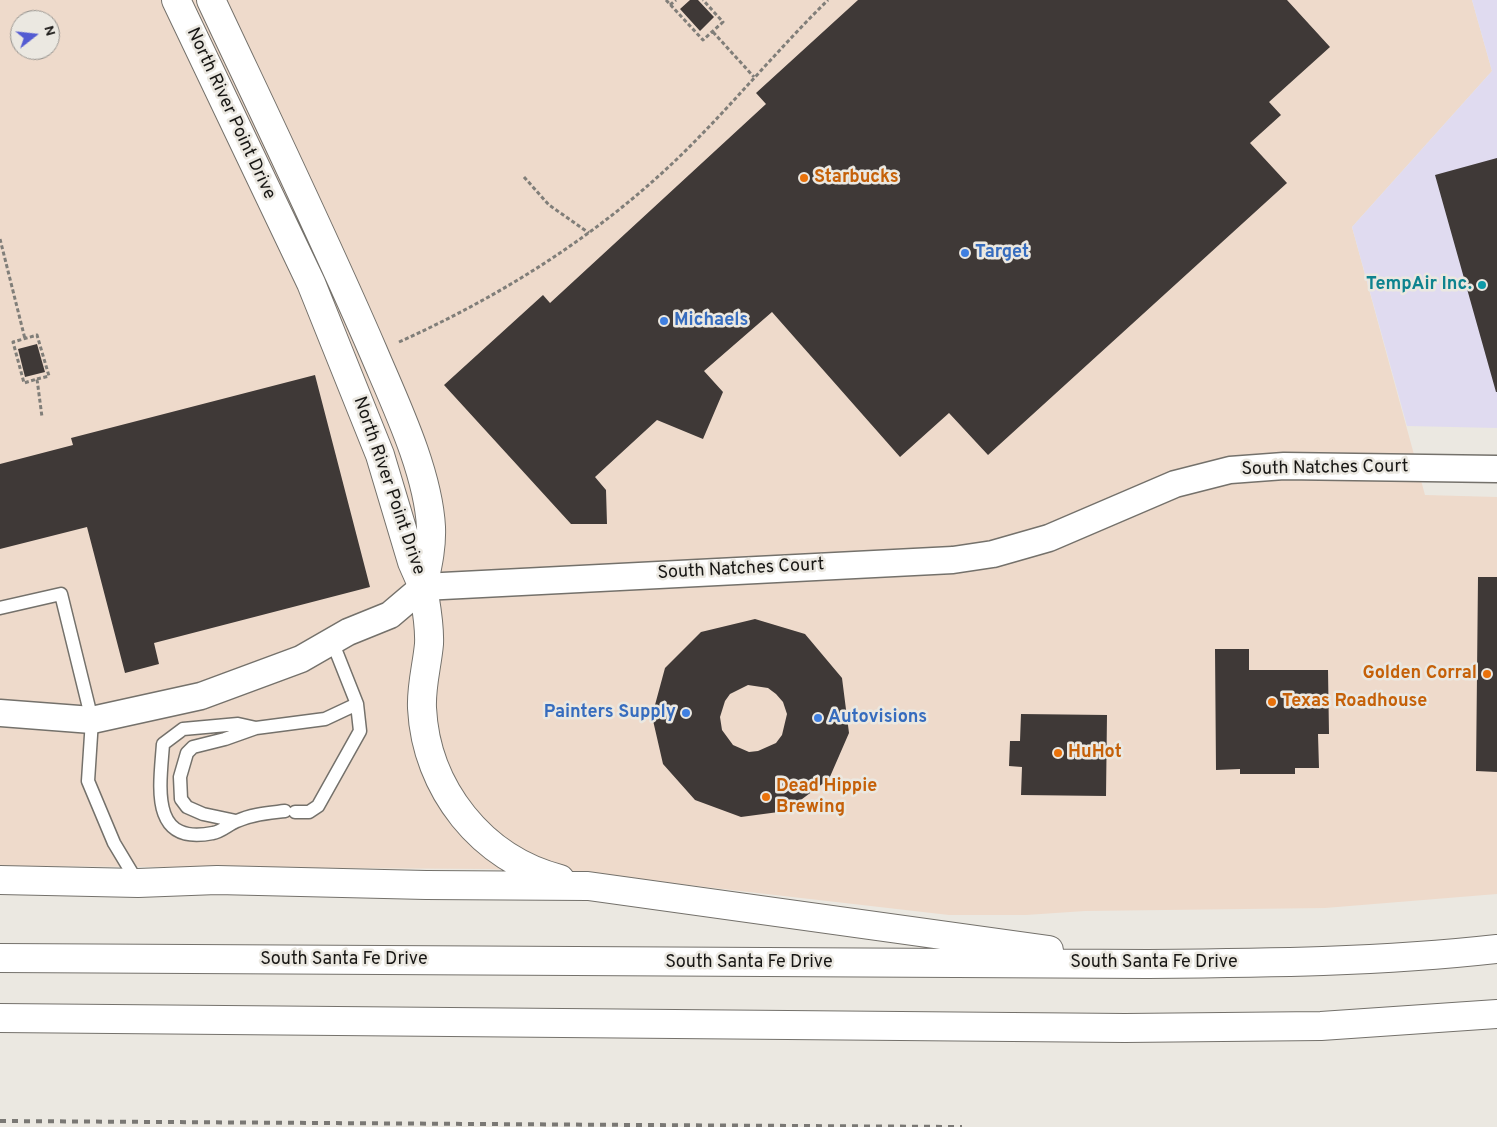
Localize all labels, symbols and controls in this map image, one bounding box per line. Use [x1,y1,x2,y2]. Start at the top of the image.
north arrow [10,10,60,60]
text: N [39,24,58,38]
street label: North River Point Drive [181,25,279,203]
place label: Starbucks [814,167,898,189]
marker: Starbucks [798,172,810,184]
place label: Target [975,242,1029,264]
marker: Target [959,247,971,259]
place label: TempAir Inc. [1366,274,1472,296]
marker: TempAir Inc. [1476,279,1488,291]
place label: Michaels [674,310,748,332]
marker: Michaels [658,315,670,327]
street label: North River Point Drive [347,394,429,578]
street label: South Natches Court [1241,457,1409,481]
street label: South Natches Court [657,555,825,585]
place label: Golden Corral [1362,663,1477,685]
marker: Golden Corral [1481,668,1493,680]
place label: Texas Roadhouse [1282,691,1427,713]
marker: Texas Roadhouse [1266,696,1278,708]
place label: Painters Supply [544,702,676,724]
marker: Painters Supply [680,707,692,719]
place label: Autovisions [828,707,927,729]
marker: Autovisions [812,712,824,724]
place label: HuHot [1068,742,1122,764]
marker: HuHot [1052,747,1064,759]
place label: Dead Hippie Brewing [776,776,877,819]
marker: Dead Hippie Brewing [760,791,772,803]
street label: South Santa Fe Drive [260,949,428,971]
street label: South Santa Fe Drive [665,952,833,974]
street label: South Santa Fe Drive [1070,952,1238,974]

